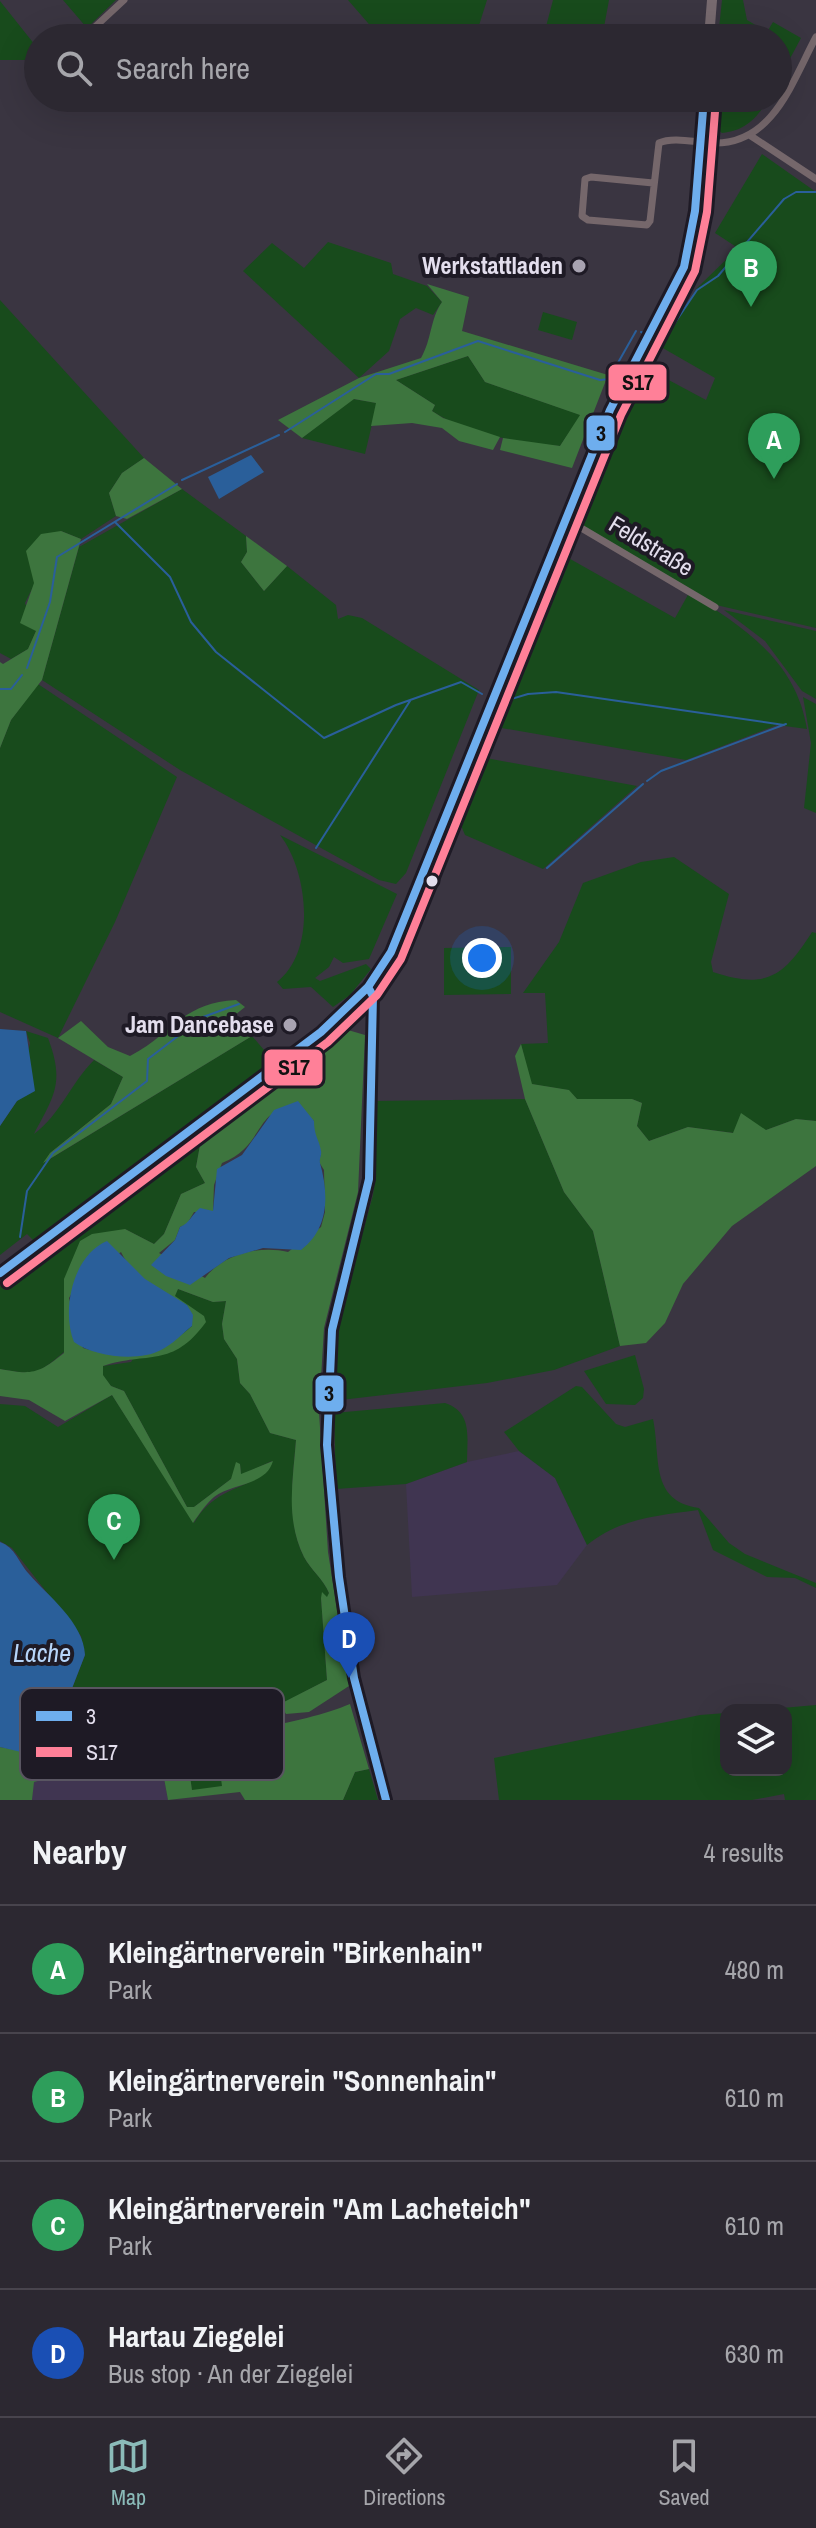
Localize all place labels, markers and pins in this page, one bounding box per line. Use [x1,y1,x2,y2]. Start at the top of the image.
pin: B [725,241,777,307]
place label: Werkstattladen [422,249,563,281]
marker: Werkstattladen [570,257,588,275]
pin: A [748,413,800,479]
unlabelled marker [424,873,440,889]
place label: Jam Dancebase [125,1008,274,1040]
marker: Jam Dancebase [281,1016,299,1034]
pin: C [88,1494,140,1560]
pin: D [323,1612,375,1678]

